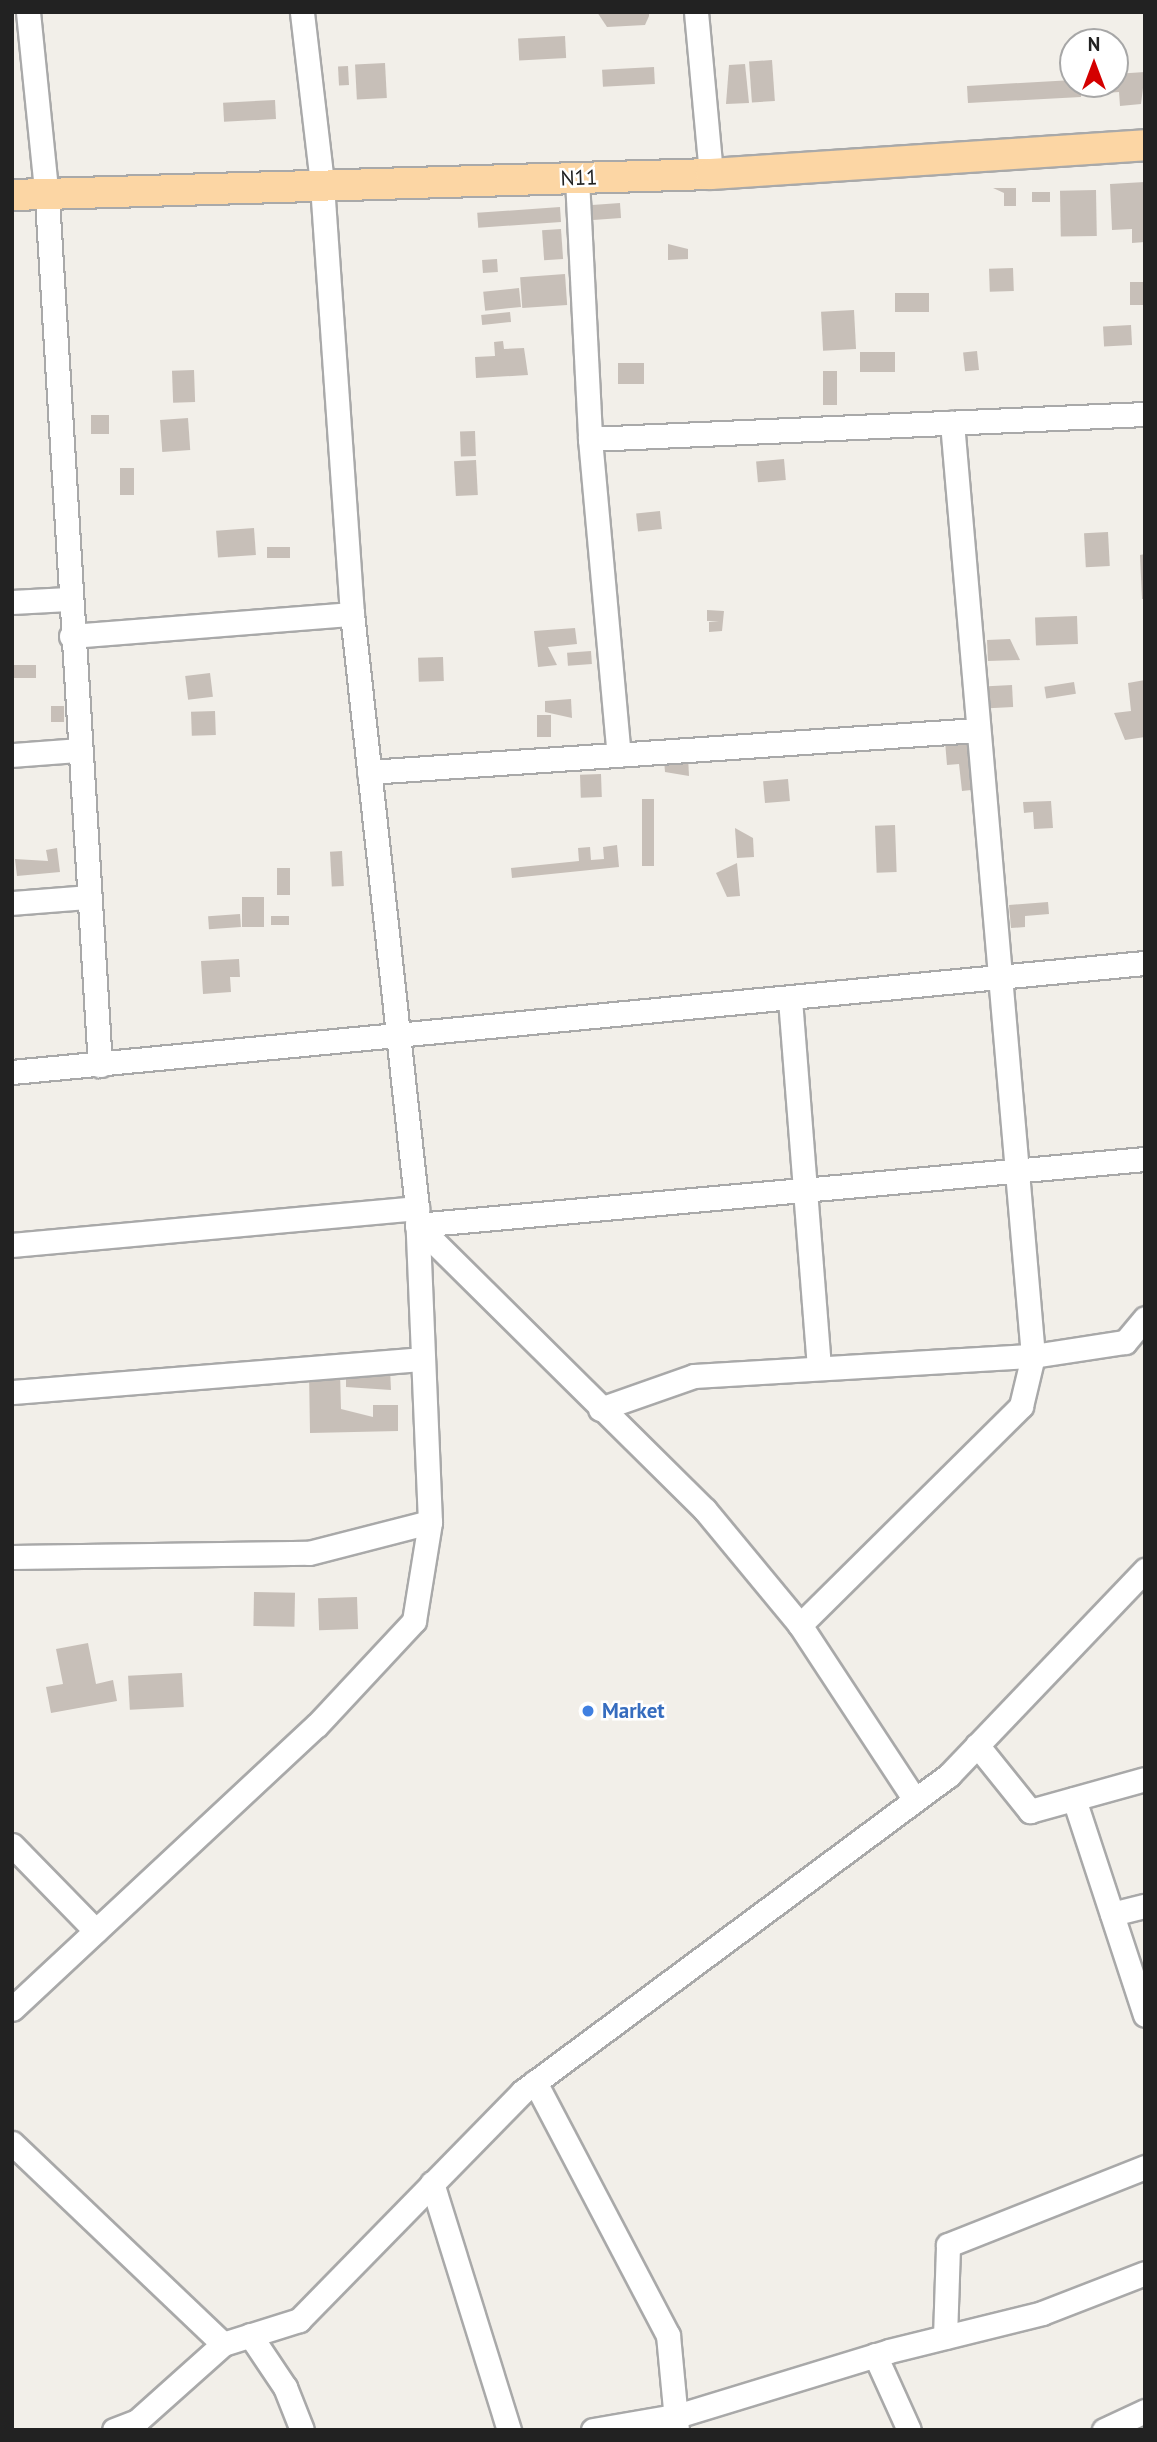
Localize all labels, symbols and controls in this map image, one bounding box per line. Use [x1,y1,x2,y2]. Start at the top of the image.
north arrow [1059,28,1129,98]
text: N [1088,32,1100,56]
street label: N11 [560,165,598,191]
place label: Market [602,1698,665,1724]
marker: Market [580,1703,596,1719]

